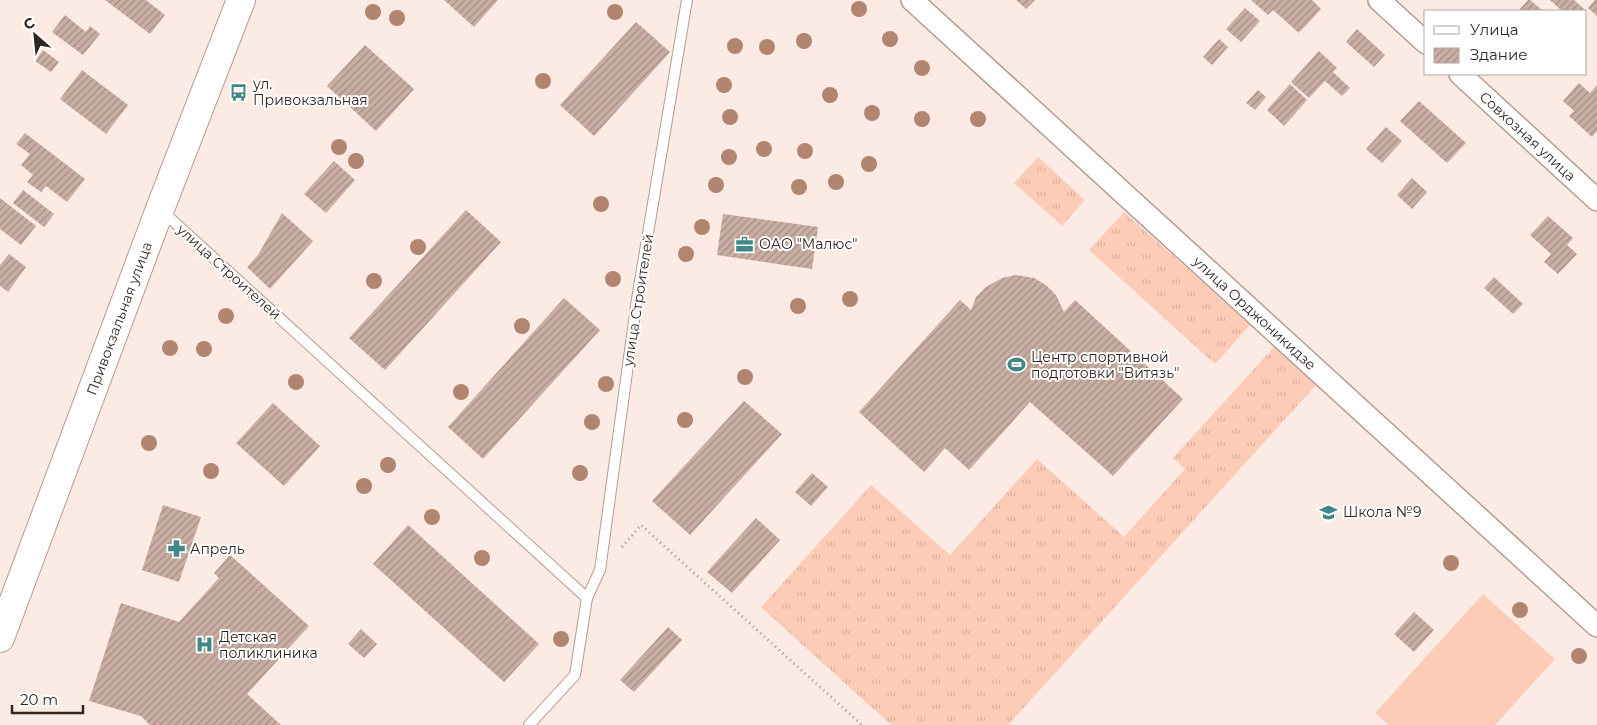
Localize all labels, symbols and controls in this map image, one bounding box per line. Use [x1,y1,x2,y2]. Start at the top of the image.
north arrow [10,10,60,60]
legend [1424,10,1587,75]
text: С [20,13,38,34]
text: Улица [1470,20,1518,39]
text: Здание [1470,45,1528,64]
place label: ул. Привокзальная [252,75,368,109]
bus stop icon: ул. Привокзальная [229,82,249,102]
street label: Совхозная улица [1476,88,1580,185]
street label: улица Строителей [172,220,285,323]
street label: улица Строителей [618,232,657,369]
office icon: ОАО "Малюс" [735,234,755,254]
place label: ОАО "Малюс" [759,235,858,253]
street label: Привокзальная улица [82,239,156,398]
street label: улица Орджоникидзе [1188,252,1320,374]
place label: Центр спортивной подготовки "Витязь" [1031,348,1179,382]
sports icon: Центр спортивной подготовки "Витязь" [1007,355,1027,375]
school or university icon: Школа №9 [1319,502,1339,522]
place label: Школа №9 [1343,503,1422,521]
pharmacy icon: Апрель [166,539,186,559]
place label: Апрель [190,540,245,558]
place label: Детская поликлиника [219,628,318,662]
hospital icon: Детская поликлиника [195,635,215,655]
scale bar [12,682,84,714]
text: 20 m [20,690,58,709]

